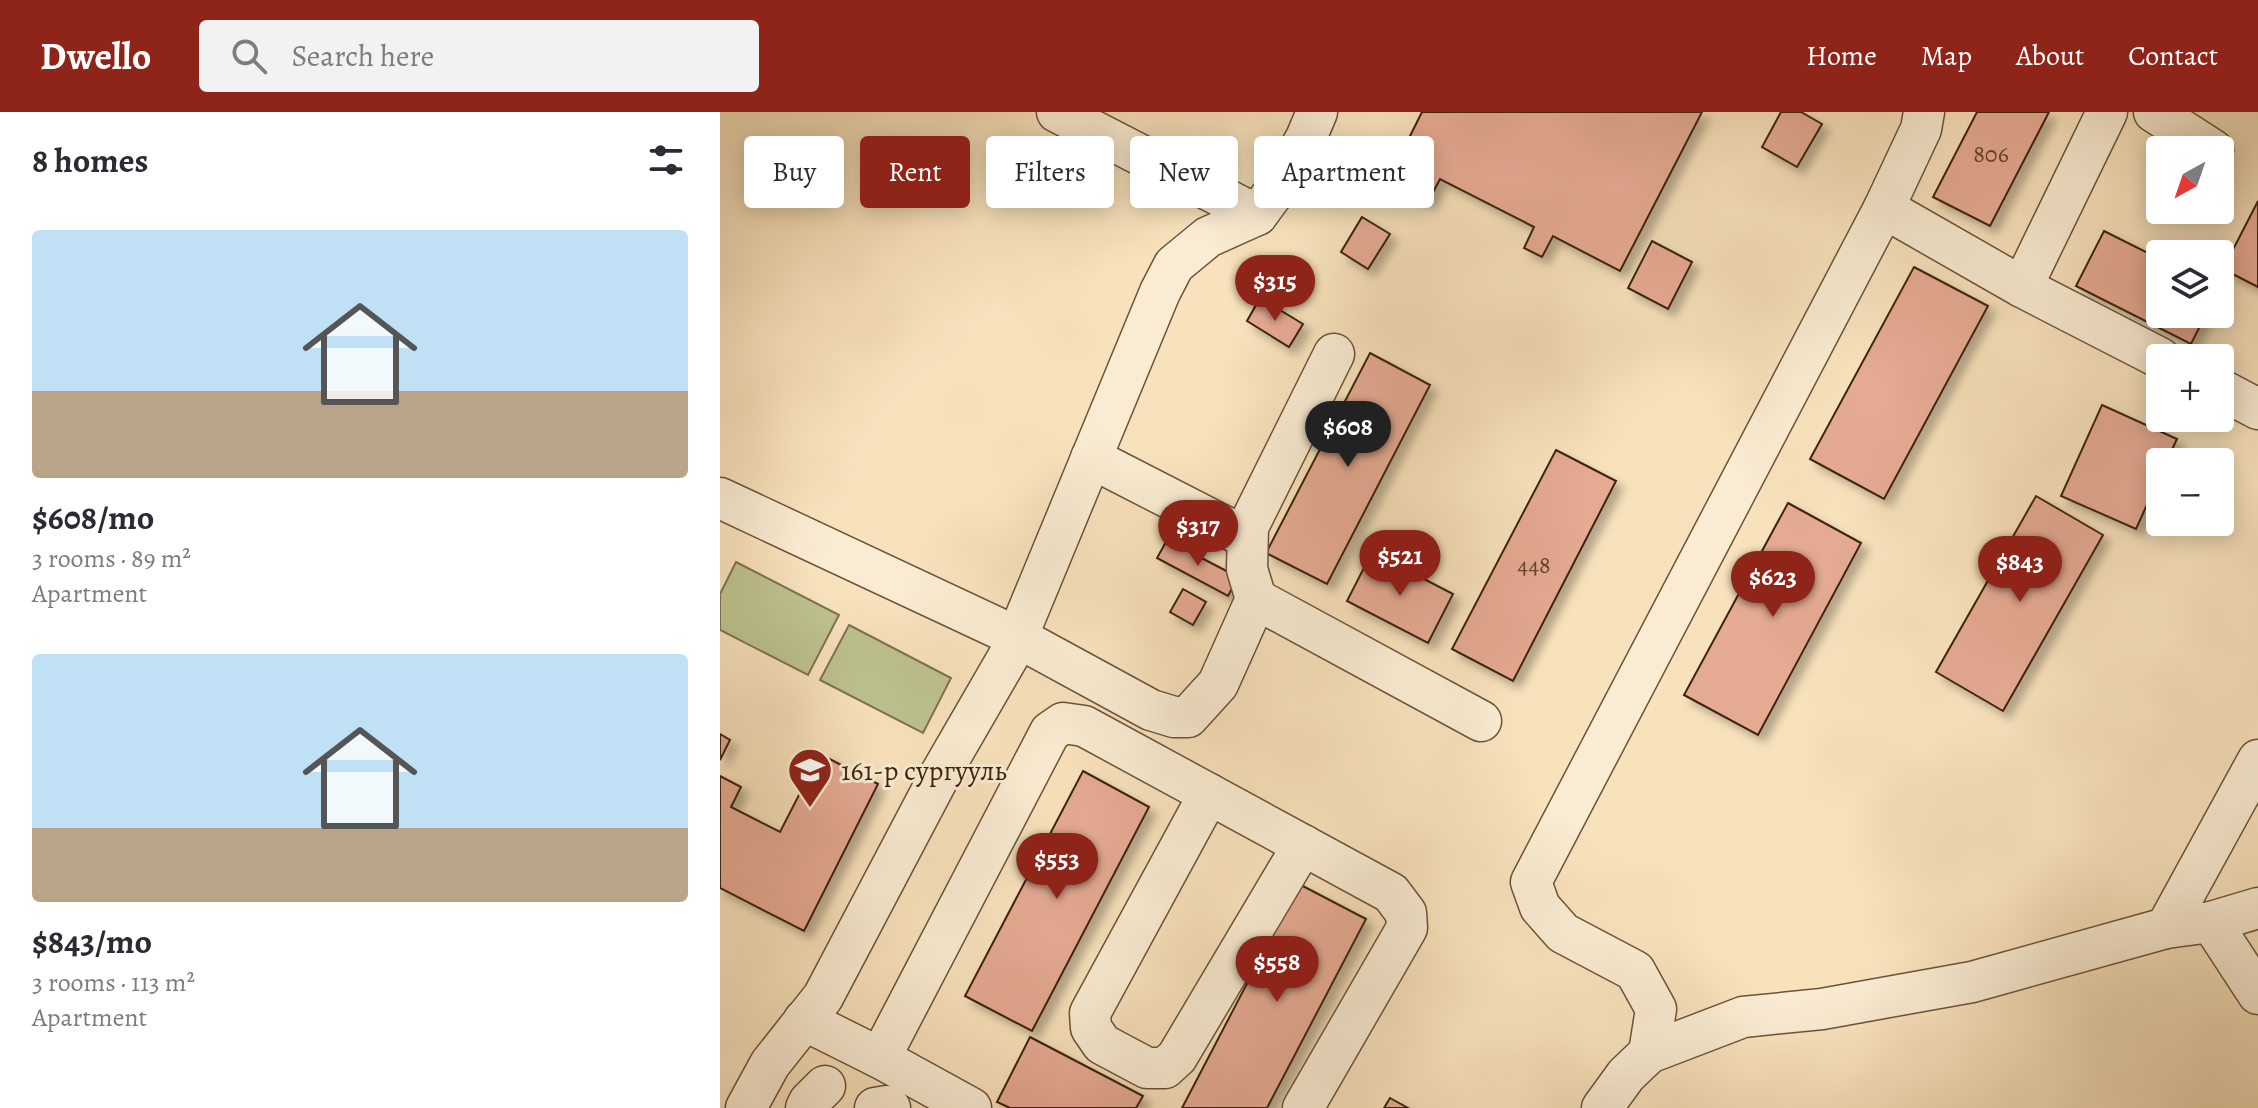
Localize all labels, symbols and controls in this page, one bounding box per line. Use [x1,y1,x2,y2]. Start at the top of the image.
search box [199,20,759,92]
text: Dwello [40,30,151,82]
icon: search [227,34,271,78]
text: Search here [291,36,434,76]
text: Home [1806,37,1877,75]
text: Map [1921,37,1972,75]
text: About [2016,37,2084,75]
text: Contact [2128,37,2218,75]
chip: Buy [744,136,844,208]
chip: Rent [860,136,970,208]
chip: Filters [986,136,1114,208]
chip: New [1130,136,1238,208]
chip: Apartment [1254,136,1434,208]
north arrow [2146,136,2234,224]
map controls [2146,136,2234,536]
text: 8 homes [32,137,148,184]
icon: filters [644,138,688,182]
house number: 806 [1973,138,2009,170]
button: layers [2146,240,2234,328]
pin: $315 [1228,255,1322,323]
text: $315 [1253,263,1297,298]
icon: home [288,282,432,426]
button: + [2146,344,2234,432]
pin: $608 [1301,401,1395,469]
text: $608 [1323,409,1373,444]
button: − [2146,448,2234,536]
text: $608/mo [32,494,154,541]
pin: $317 [1151,500,1245,568]
text: $317 [1176,508,1220,543]
pin: $521 [1353,530,1447,598]
pin: $843 [1973,536,2067,604]
text: $521 [1377,538,1423,573]
text: 3 rooms · 89 m² [32,541,191,576]
text: $843 [1996,544,2044,579]
house number: 448 [1517,549,1551,581]
pin: $623 [1726,551,1820,619]
text: $623 [1749,559,1797,594]
text: Apartment [32,576,147,611]
icon: home [288,706,432,850]
school or university icon: 161-р сургууль [786,746,834,809]
place label: 161-р сургууль [841,752,1007,790]
pin: $553 [1010,833,1104,901]
text: $553 [1034,841,1080,876]
text: $843/mo [32,918,152,965]
pin: $558 [1230,936,1324,1004]
text: $558 [1254,944,1300,979]
text: 3 rooms · 113 m² [32,965,195,1000]
text: Apartment [32,1000,147,1035]

